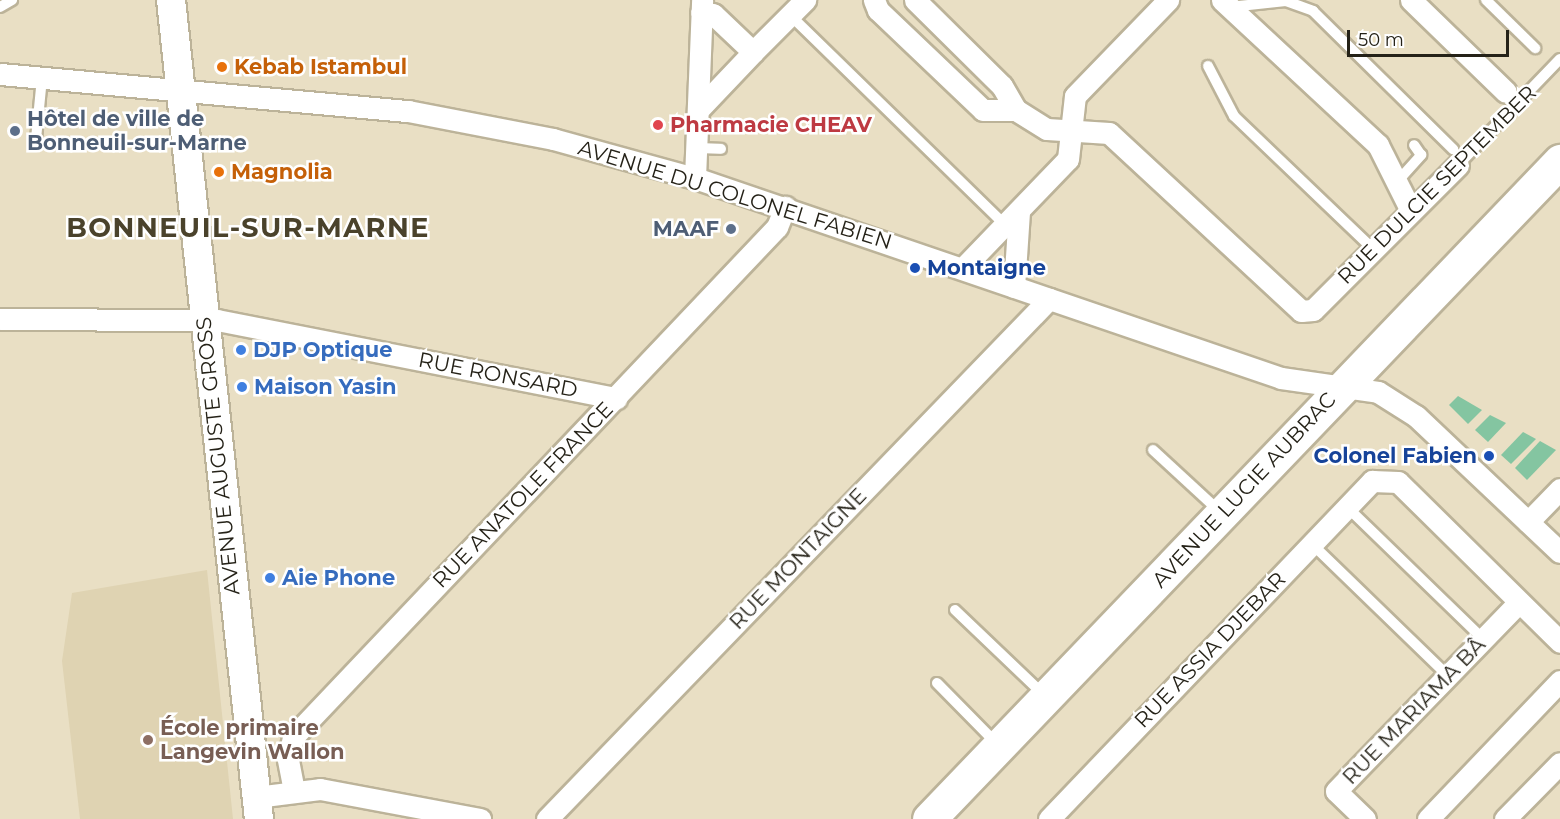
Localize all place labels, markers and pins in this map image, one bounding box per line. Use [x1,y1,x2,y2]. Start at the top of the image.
place label: Kebab Istambul [234,54,407,80]
marker: Kebab Istambul [215,60,229,74]
place label: Hôtel de ville de Bonneuil-sur-Marne [27,106,247,156]
place label: Pharmacie CHEAV [670,112,872,138]
marker: Pharmacie CHEAV [651,118,665,132]
marker: Hôtel de ville de Bonneuil-sur-Marne [8,124,22,138]
place label: Magnolia [231,159,333,185]
marker: Magnolia [212,165,226,179]
place label: MAAF [653,216,719,242]
marker: MAAF [724,222,738,236]
place label: Montaigne [927,255,1046,281]
marker: Montaigne [908,261,922,275]
place label: DJP Optique [253,337,393,363]
marker: DJP Optique [234,343,248,357]
place label: Maison Yasin [254,374,396,400]
marker: Maison Yasin [235,380,249,394]
place label: Colonel Fabien [1314,443,1477,469]
marker: Colonel Fabien [1482,449,1496,463]
place label: Aie Phone [282,565,395,591]
marker: Aie Phone [263,571,277,585]
place label: École primaire Langevin Wallon [160,715,345,765]
marker: École primaire Langevin Wallon [141,733,155,747]

